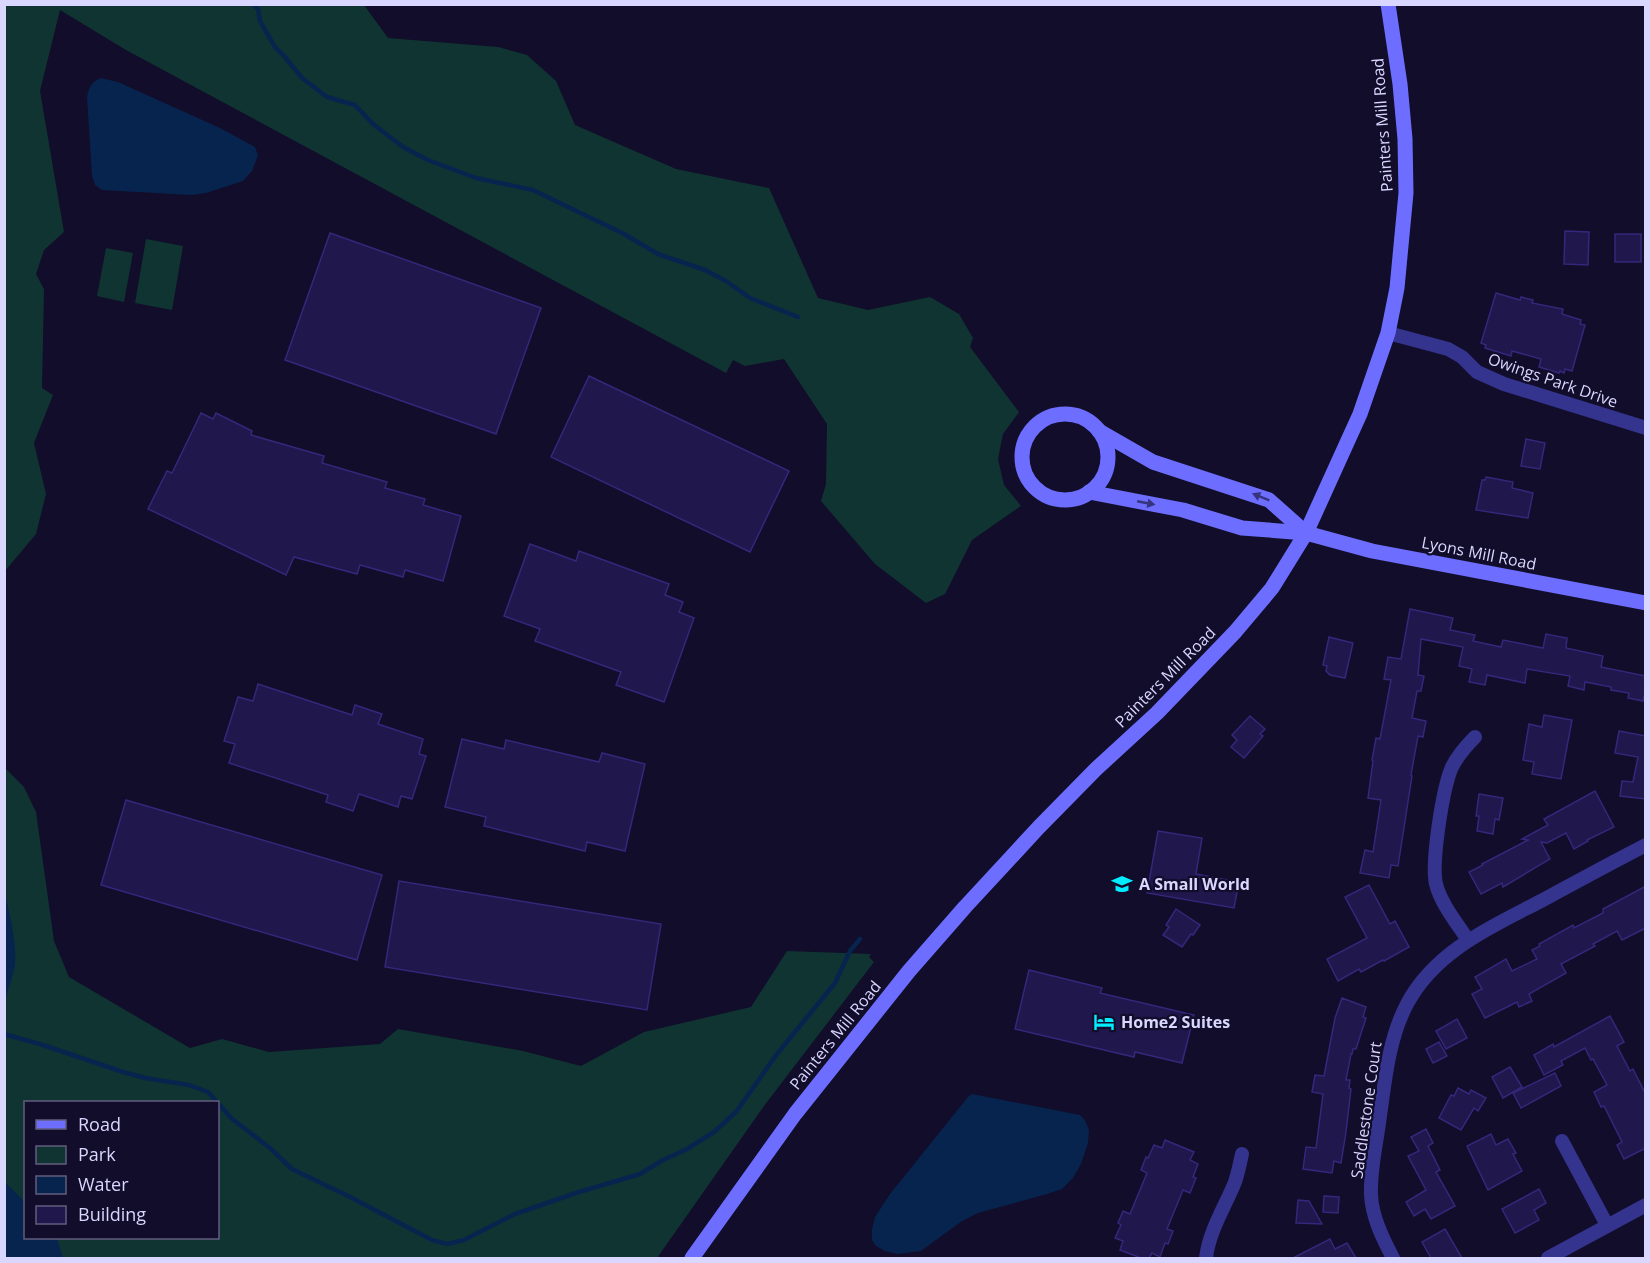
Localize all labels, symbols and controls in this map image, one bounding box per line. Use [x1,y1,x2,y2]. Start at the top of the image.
street label: Painters Mill Road [1366,57,1398,193]
street label: Owings Park Drive [1485,347,1621,413]
one-way arrow [1251,492,1269,502]
one-way arrow [1137,499,1156,508]
street label: Lyons Mill Road [1420,531,1538,575]
street label: Painters Mill Road [1110,622,1220,732]
school or university icon: A Small World [1110,872,1134,896]
place label: A Small World [1139,873,1250,895]
street label: Painters Mill Road [784,976,886,1094]
hotel icon: Home2 Suites [1092,1010,1116,1034]
place label: Home2 Suites [1121,1011,1230,1033]
street label: Saddlestone Court [1346,1040,1387,1180]
legend [24,1101,219,1239]
text: Road [78,1112,121,1136]
text: Park [78,1142,116,1166]
text: Water [78,1172,129,1196]
text: Building [78,1202,146,1226]

